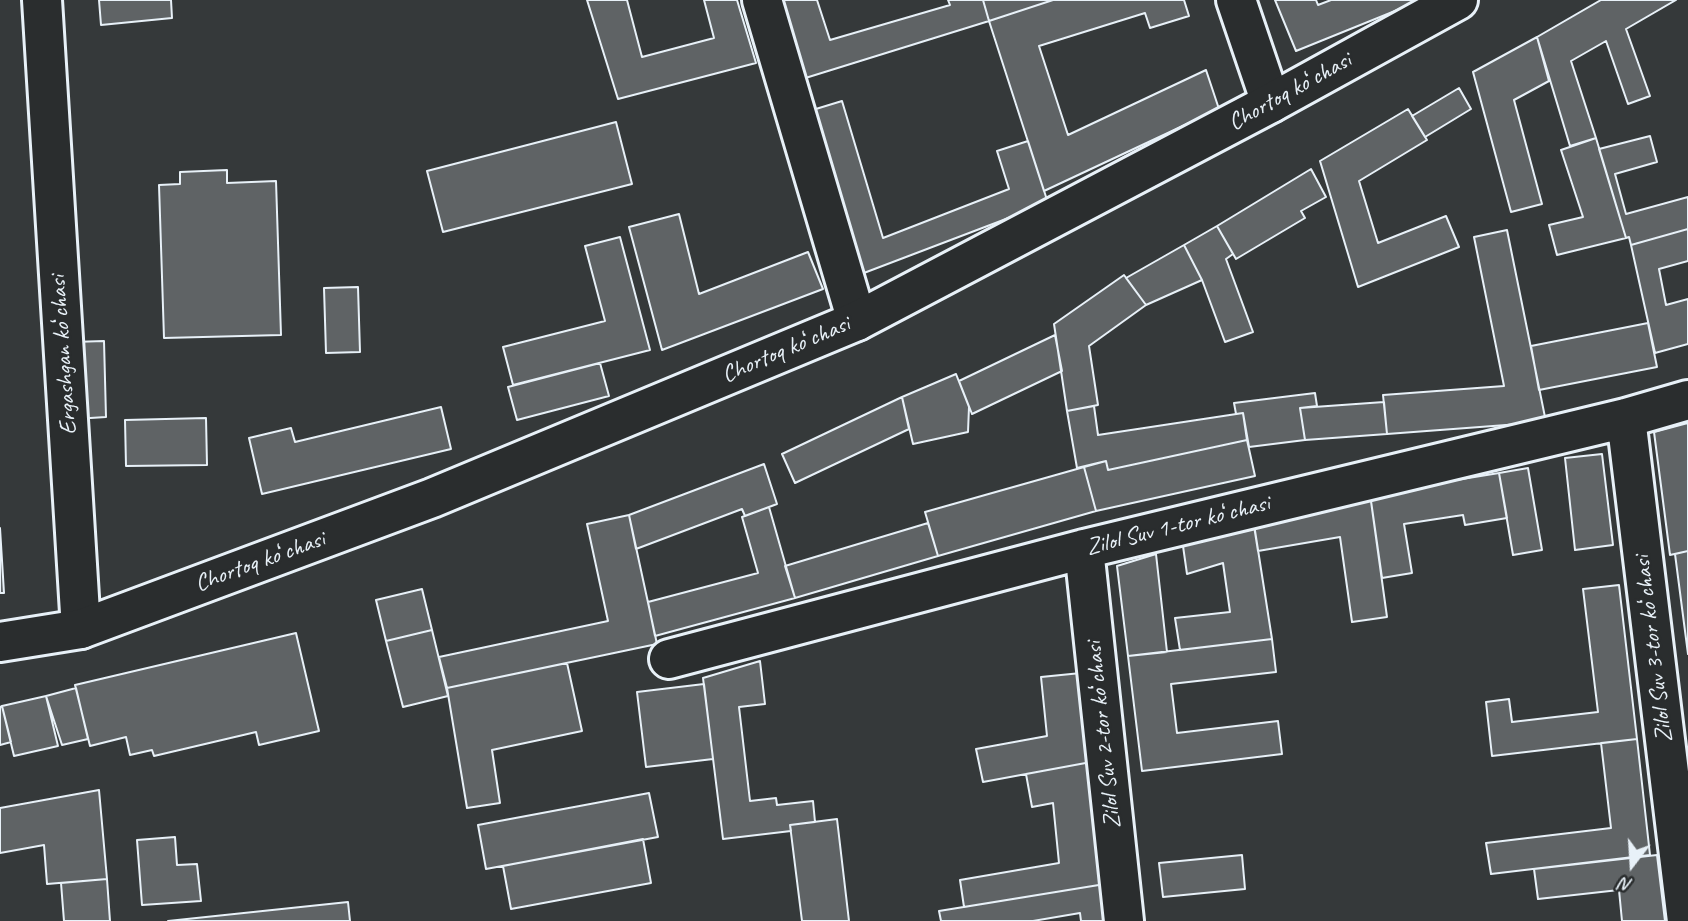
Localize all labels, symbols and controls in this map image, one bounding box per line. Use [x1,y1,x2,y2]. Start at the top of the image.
street label: Chortoq koʻchasi [1223,46,1357,138]
street label: Ergashgan koʻchasi [44,274,84,436]
street label: Chortoq koʻchasi [718,310,854,390]
street label: Zilol Suv 1-tor koʻchasi [1083,489,1273,563]
street label: Chortoq koʻchasi [191,525,329,599]
street label: Zilol Suv 3-tor koʻchasi [1628,554,1680,744]
street label: Zilol Suv 2-tor koʻchasi [1080,640,1128,830]
north arrow [1597,830,1667,900]
text: N [1617,872,1635,898]

